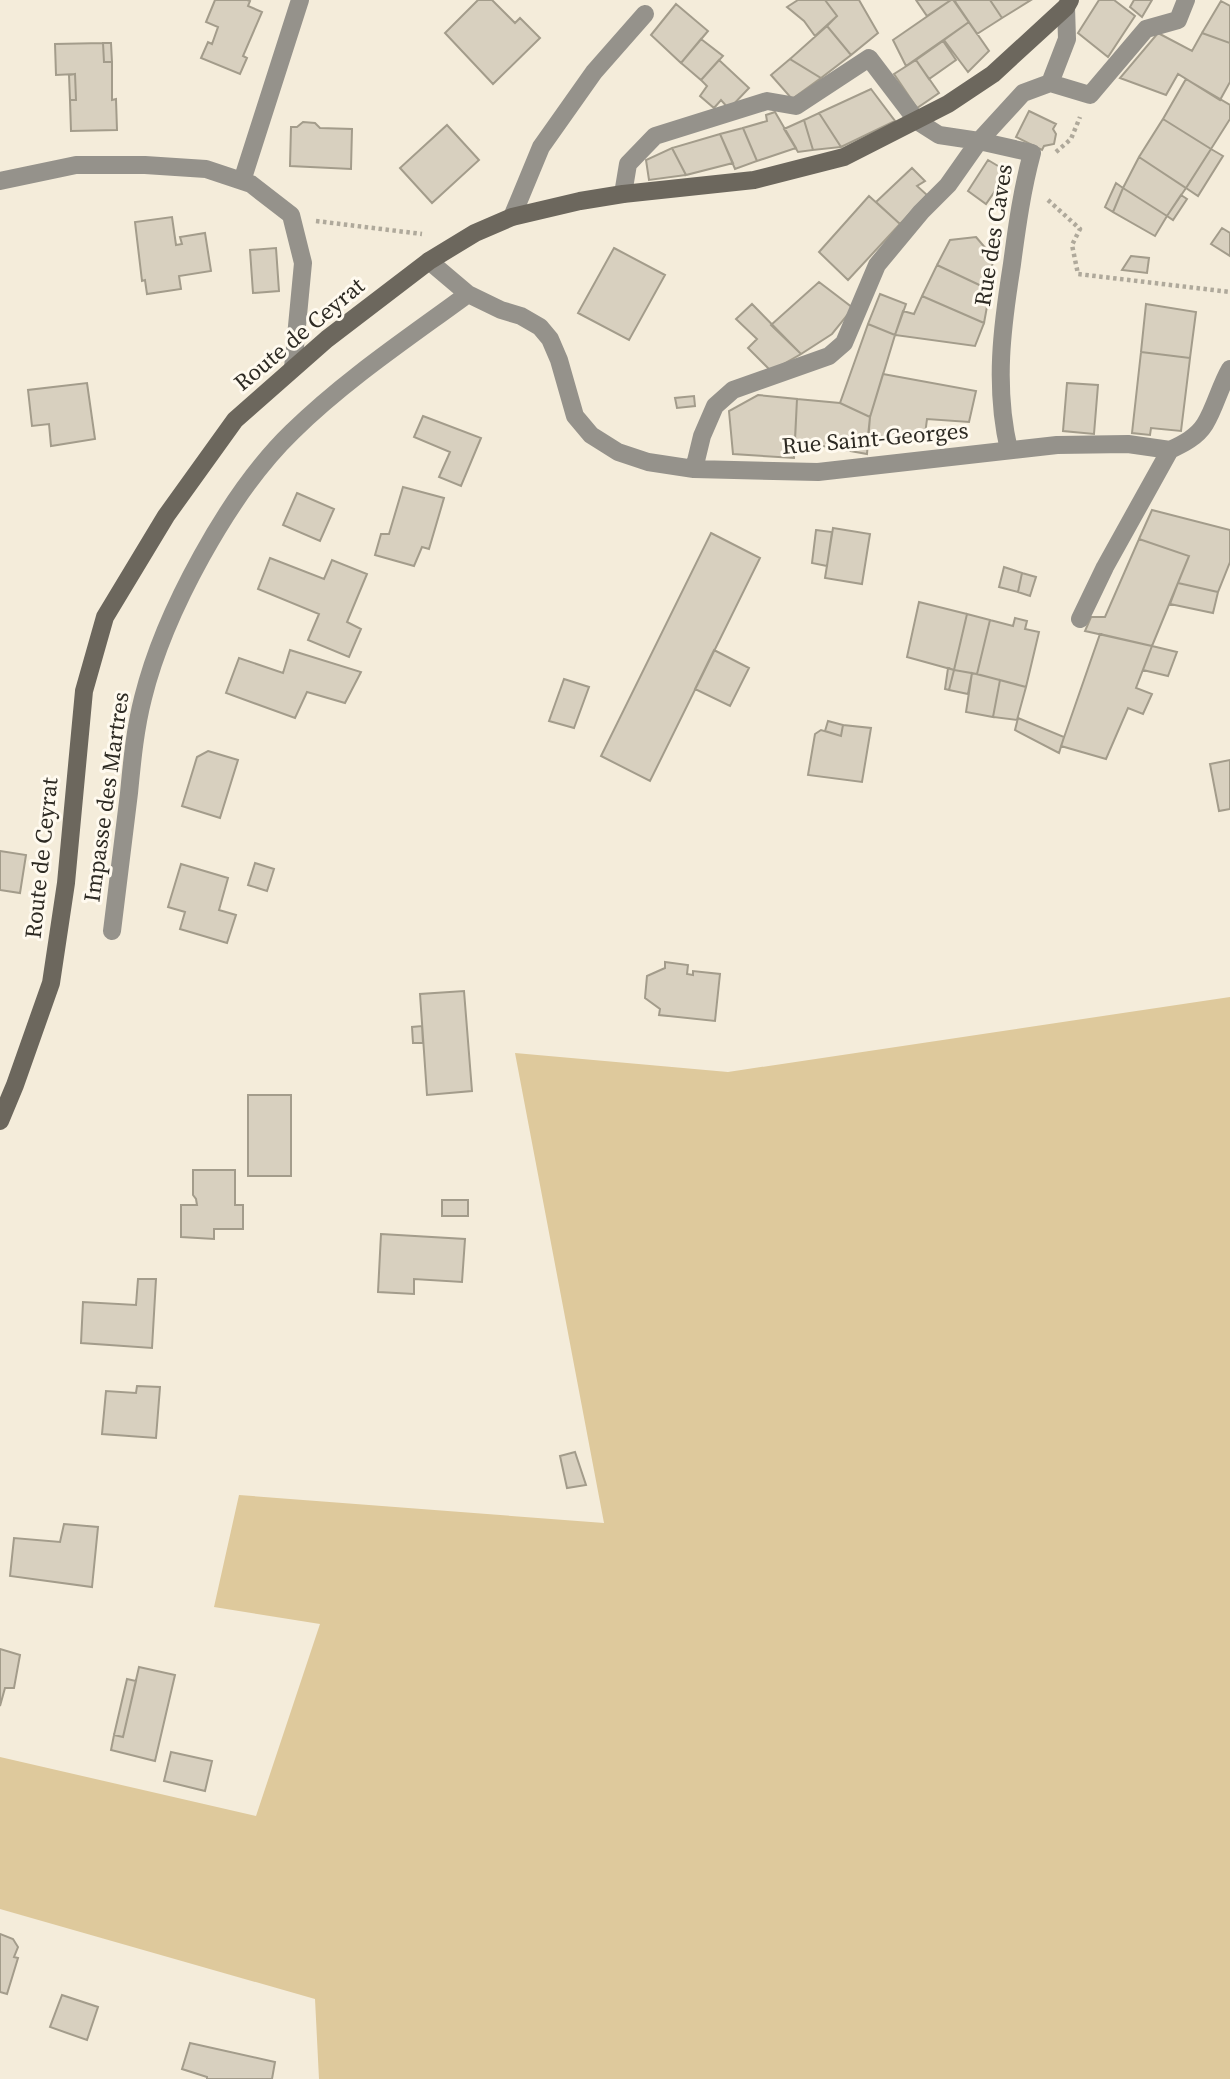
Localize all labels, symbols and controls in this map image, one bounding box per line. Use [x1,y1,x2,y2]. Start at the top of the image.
street label: Rue des Caves [966,162,1020,308]
street label: Route de Ceyrat [227,269,372,398]
street label: Rue Saint-Georges [780,414,970,462]
street label: Impasse des Martres [75,690,137,904]
street label: Route de Ceyrat [17,775,65,940]

